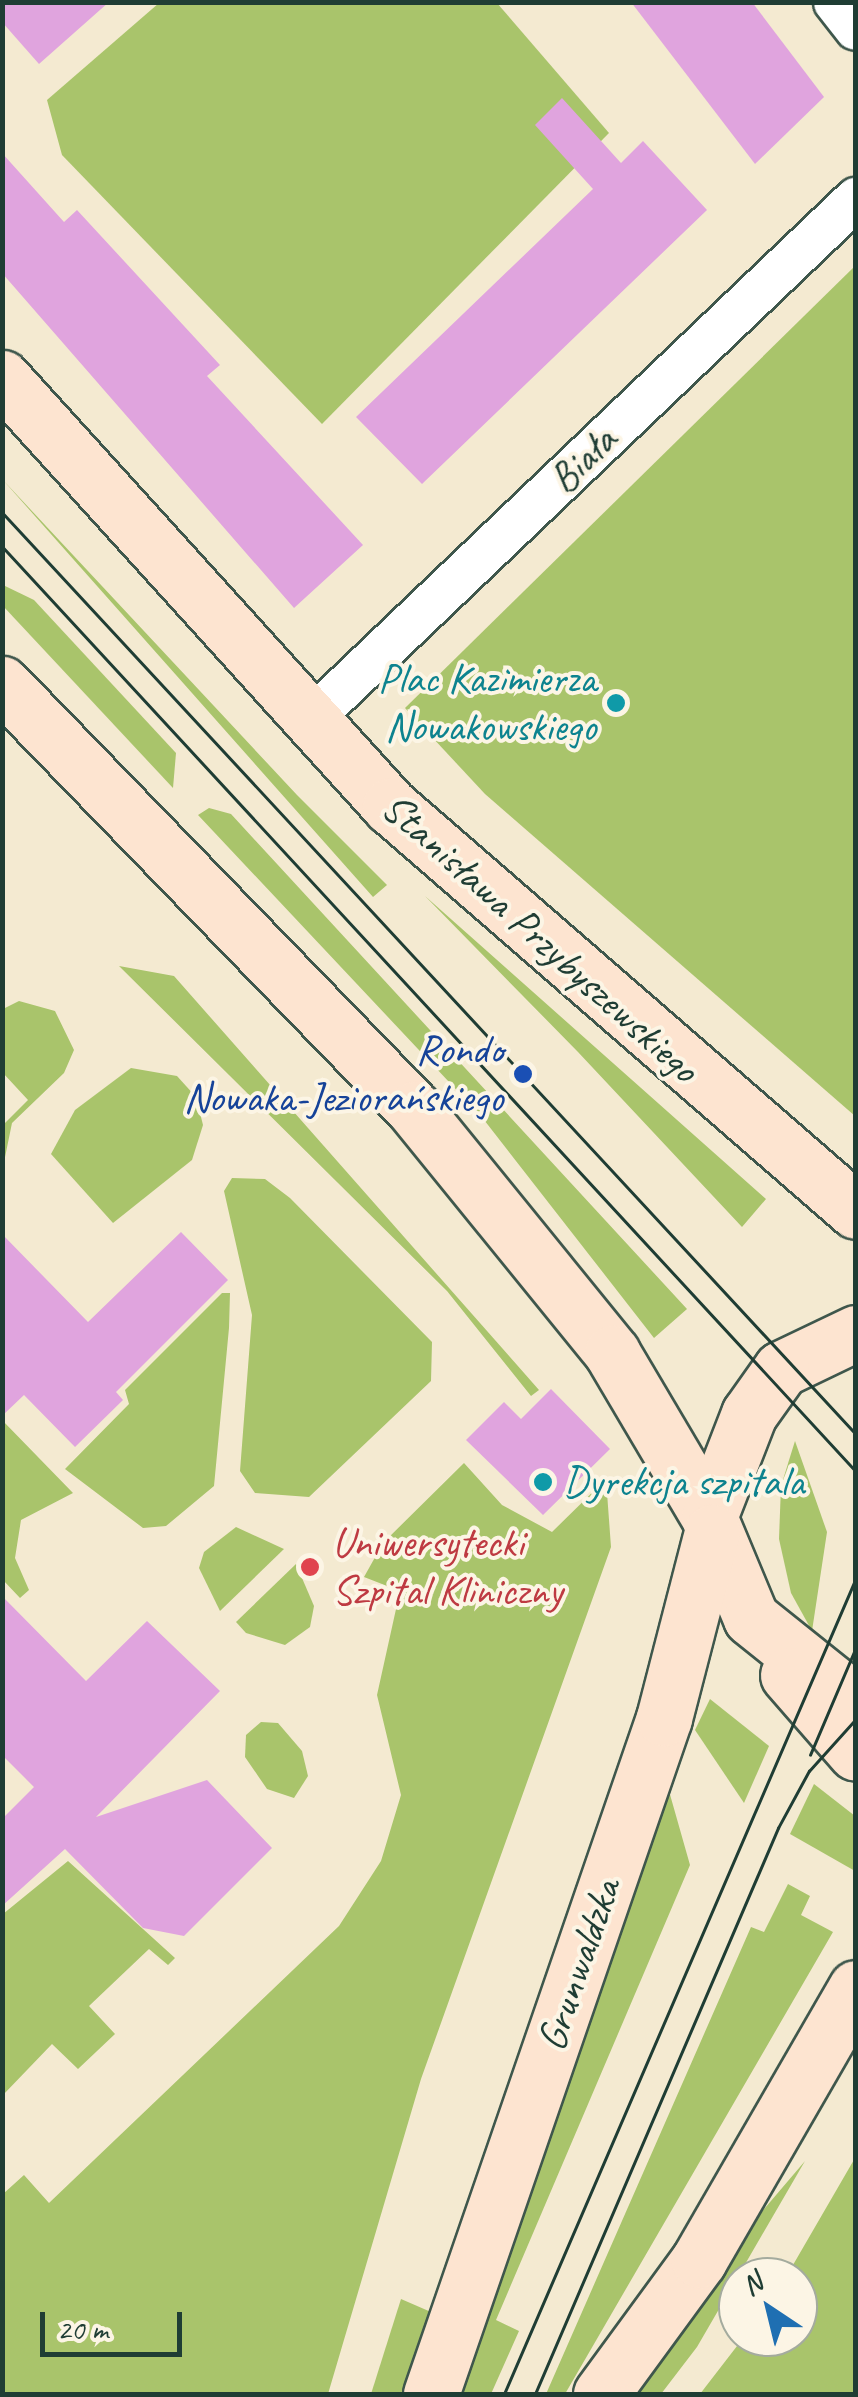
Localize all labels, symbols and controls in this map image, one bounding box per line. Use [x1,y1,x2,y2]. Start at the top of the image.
street label: Biała [539,416,627,504]
place label: Plac Kazimierza Nowakowskiego [375,654,596,752]
marker: Plac Kazimierza Nowakowskiego [605,692,627,714]
street label: Stanisława Przybyszewskiego [371,782,709,1094]
place label: Rondo Nowaka-Jeziorańskiego [183,1025,503,1124]
marker: Rondo Nowaka-Jeziorańskiego [512,1063,534,1085]
place label: Dyrekcja szpitala [563,1457,803,1507]
marker: Dyrekcja szpitala [532,1471,554,1493]
place label: Uniwersytecki Szpital Kliniczny [332,1518,563,1616]
marker: Uniwersytecki Szpital Kliniczny [297,1554,323,1580]
street label: Grunwaldzka [526,1873,632,2057]
north arrow [718,2257,818,2357]
text: N [735,2264,769,2303]
scale bar [45,2292,188,2354]
text: 20 m [57,2310,108,2348]

